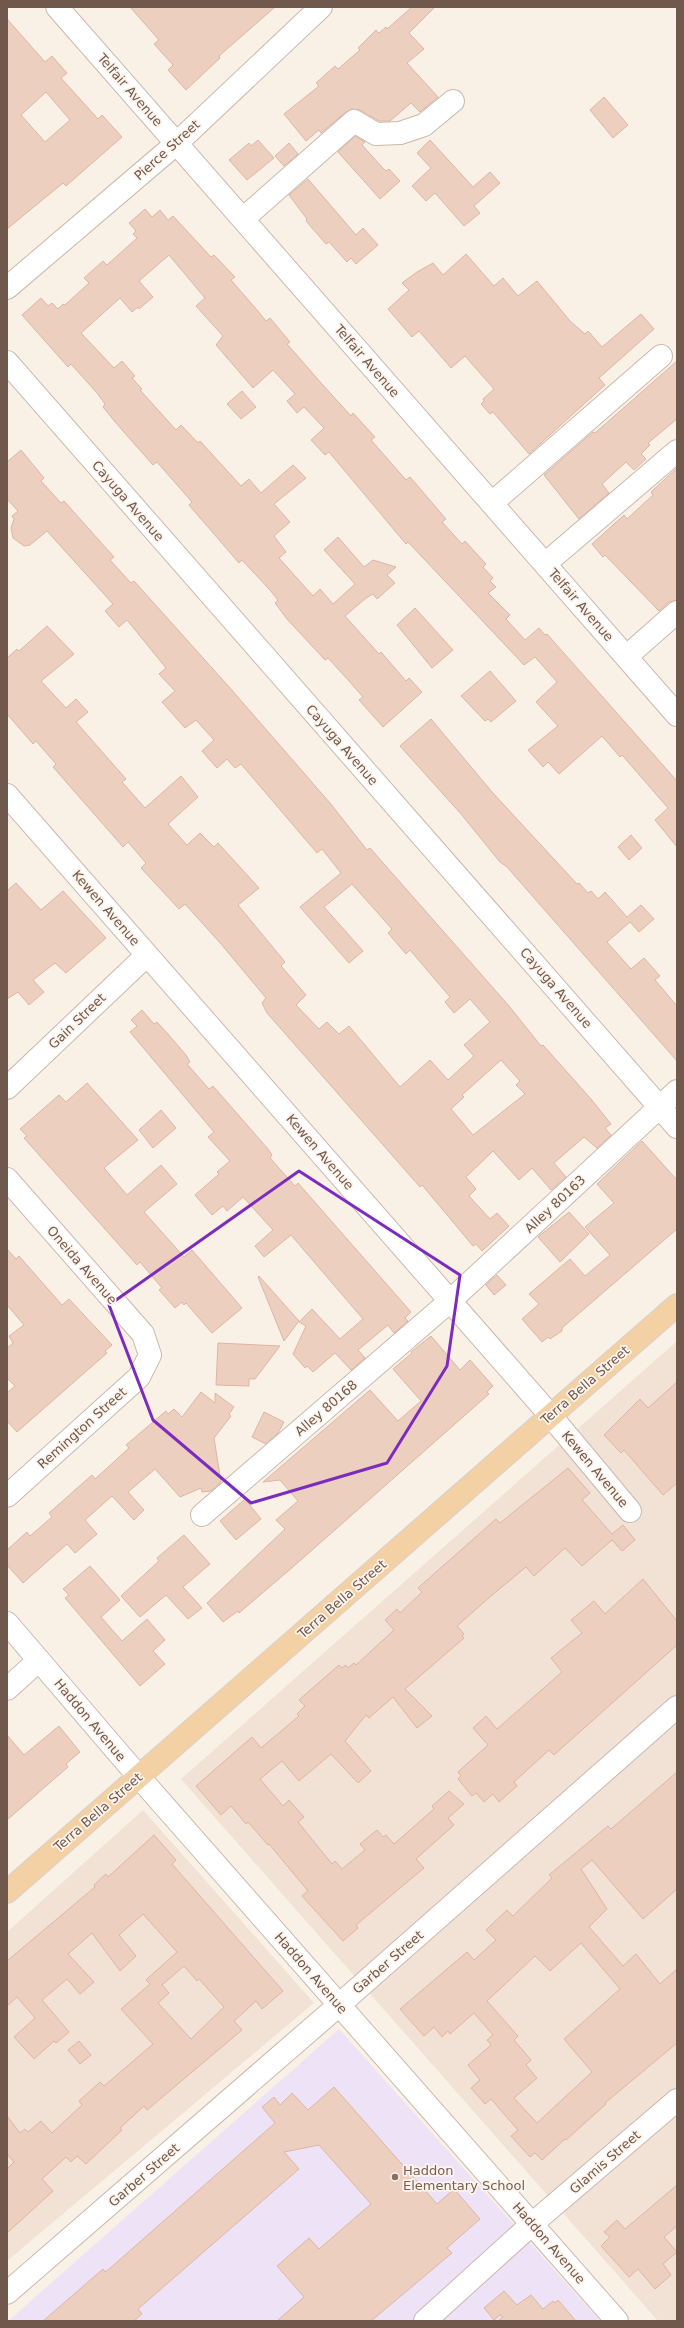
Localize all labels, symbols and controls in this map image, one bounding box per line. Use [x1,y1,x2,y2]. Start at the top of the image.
street label: Telfair Avenue [94,50,166,129]
street label: Pierce Street [131,117,203,183]
street label: Telfair Avenue [331,321,403,400]
street label: Cayuga Avenue [89,458,167,544]
street label: Telfair Avenue [545,565,617,644]
street label: Cayuga Avenue [303,702,381,788]
street label: Kewen Avenue [69,867,143,949]
street label: Cayuga Avenue [517,945,595,1031]
street label: Gain Street [45,990,109,1052]
street label: Kewen Avenue [283,1111,357,1193]
street label: Alley 80163 [522,1172,588,1236]
street label: Oneida Avenue [44,1223,120,1307]
street label: Terra Bella Street [537,1343,632,1428]
street label: Alley 80168 [292,1377,360,1439]
street label: Remington Street [35,1384,129,1472]
street label: Kewen Avenue [559,1428,631,1510]
street label: Terra Bella Street [294,1557,389,1642]
street label: Haddon Avenue [51,1676,129,1764]
street label: Terra Bella Street [50,1770,145,1855]
street label: Garber Street [350,1927,426,1997]
street label: Haddon Avenue [272,1929,350,2017]
street label: Glamis Street [567,2127,643,2197]
street label: Garber Street [106,2140,182,2210]
place label: Haddon Elementary School [403,2163,525,2193]
marker: Haddon Elementary School [390,2172,400,2182]
street label: Haddon Avenue [510,2199,588,2287]

